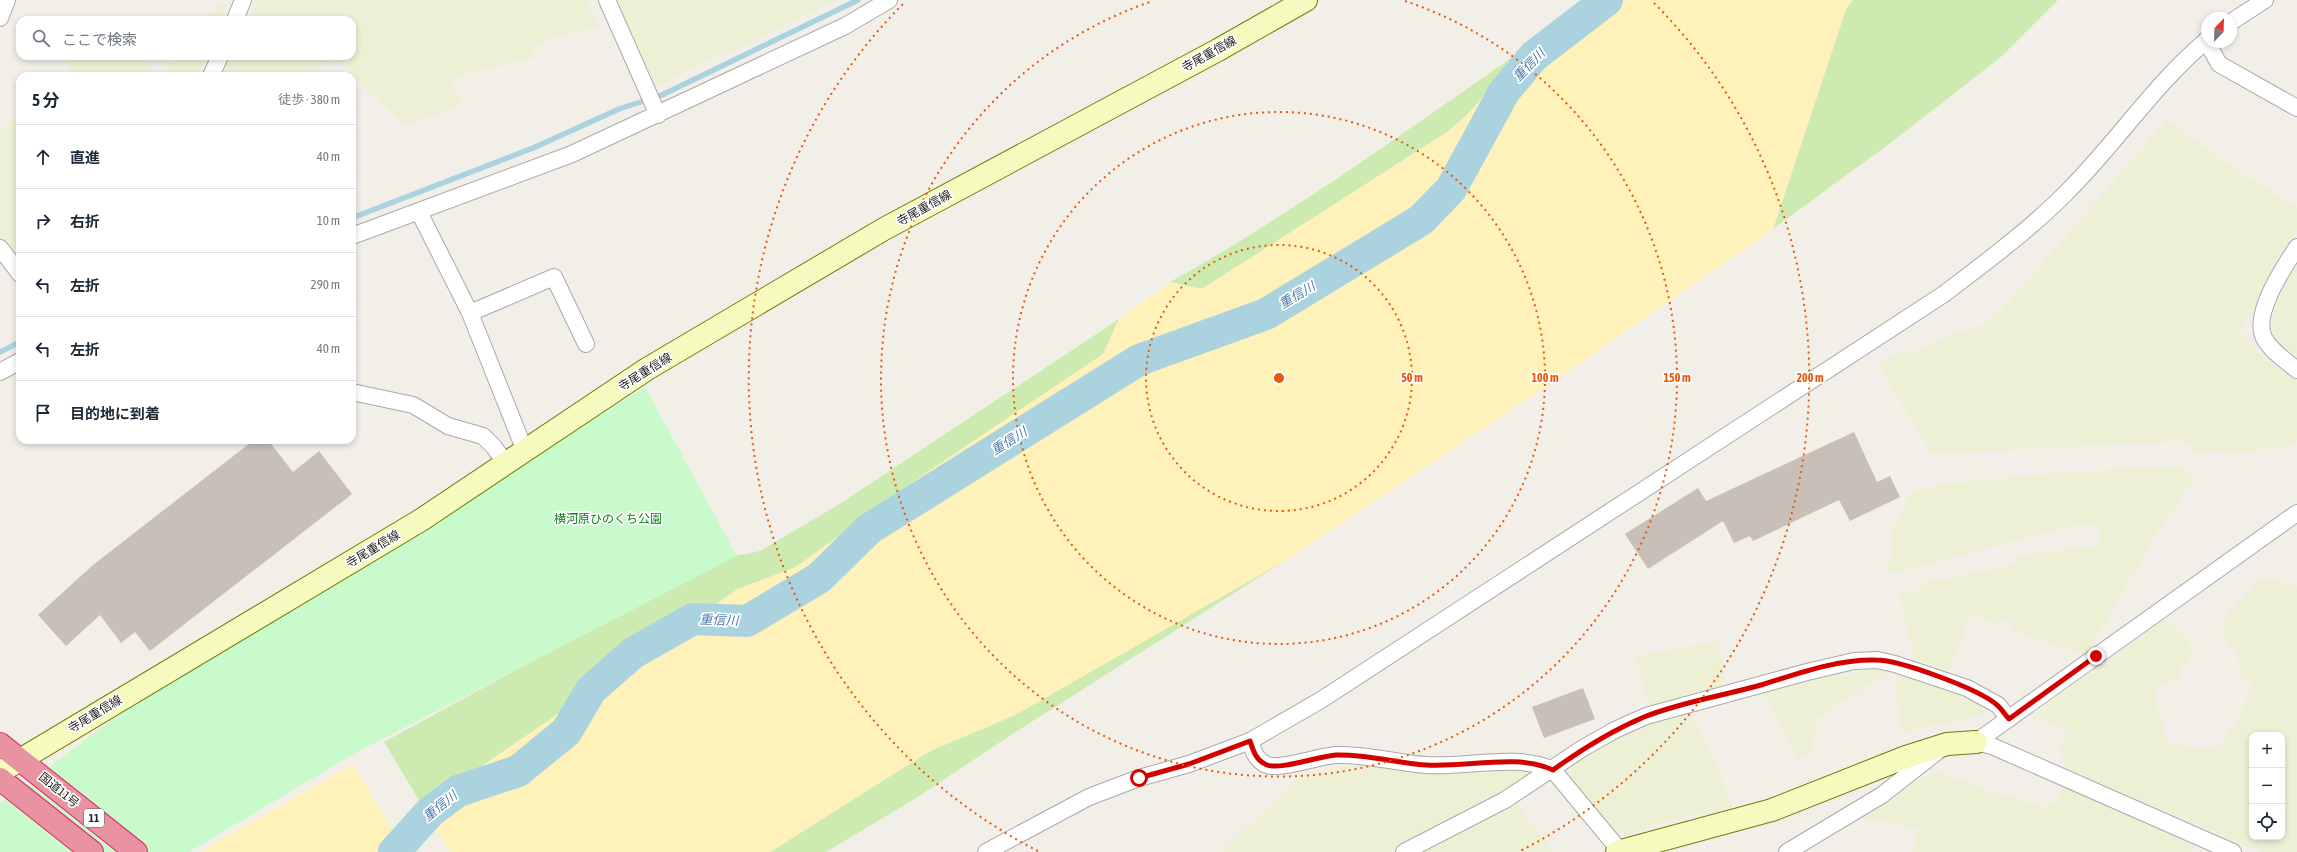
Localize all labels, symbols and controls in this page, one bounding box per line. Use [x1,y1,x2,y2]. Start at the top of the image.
north arrow [2201,12,2237,48]
search box [16,16,356,60]
icon: search [30,27,52,49]
text: ここで検索 [62,31,137,48]
street label: 寺尾重信線 [1179,33,1239,75]
water label: 重信川 [1510,44,1549,84]
text: 5 分 [32,90,59,110]
text: 徒歩 · 380 m [278,92,340,107]
icon: ahead [32,146,54,168]
text: 直進 [70,149,100,166]
text: 40 m [317,149,340,164]
street label: 寺尾重信線 [894,187,954,229]
icon: right [32,210,54,232]
text: 右折 [70,213,100,230]
text: 10 m [317,213,340,228]
icon: left [32,274,54,296]
text: 左折 [70,277,100,294]
text: 290 m [311,277,340,292]
water label: 重信川 [1276,278,1319,311]
icon: left [32,338,54,360]
text: 左折 [70,341,100,358]
text: 40 m [317,341,340,356]
street label: 寺尾重信線 [616,350,674,394]
centre of rings [1272,371,1286,385]
text: 50 m [1401,371,1423,385]
text: 100 m [1531,371,1559,385]
text: 150 m [1663,371,1691,385]
text: 200 m [1796,371,1824,385]
icon: arrive [32,402,54,424]
text: 目的地に到着 [70,405,160,422]
water label: 重信川 [988,423,1031,458]
park label: 横河原ひのくち公園 [554,512,662,526]
street label: 寺尾重信線 [344,528,402,570]
water label: 重信川 [699,612,741,628]
route end [2087,647,2105,665]
street label: 寺尾重信線 [66,693,124,735]
map controls [2249,732,2285,840]
button: + [2249,732,2285,768]
button: − [2249,768,2285,804]
route start [1130,769,1148,787]
street label: 国道11号 [36,770,82,810]
water label: 重信川 [420,787,461,824]
button: locate [2249,804,2285,840]
road number: 11 [84,809,104,827]

